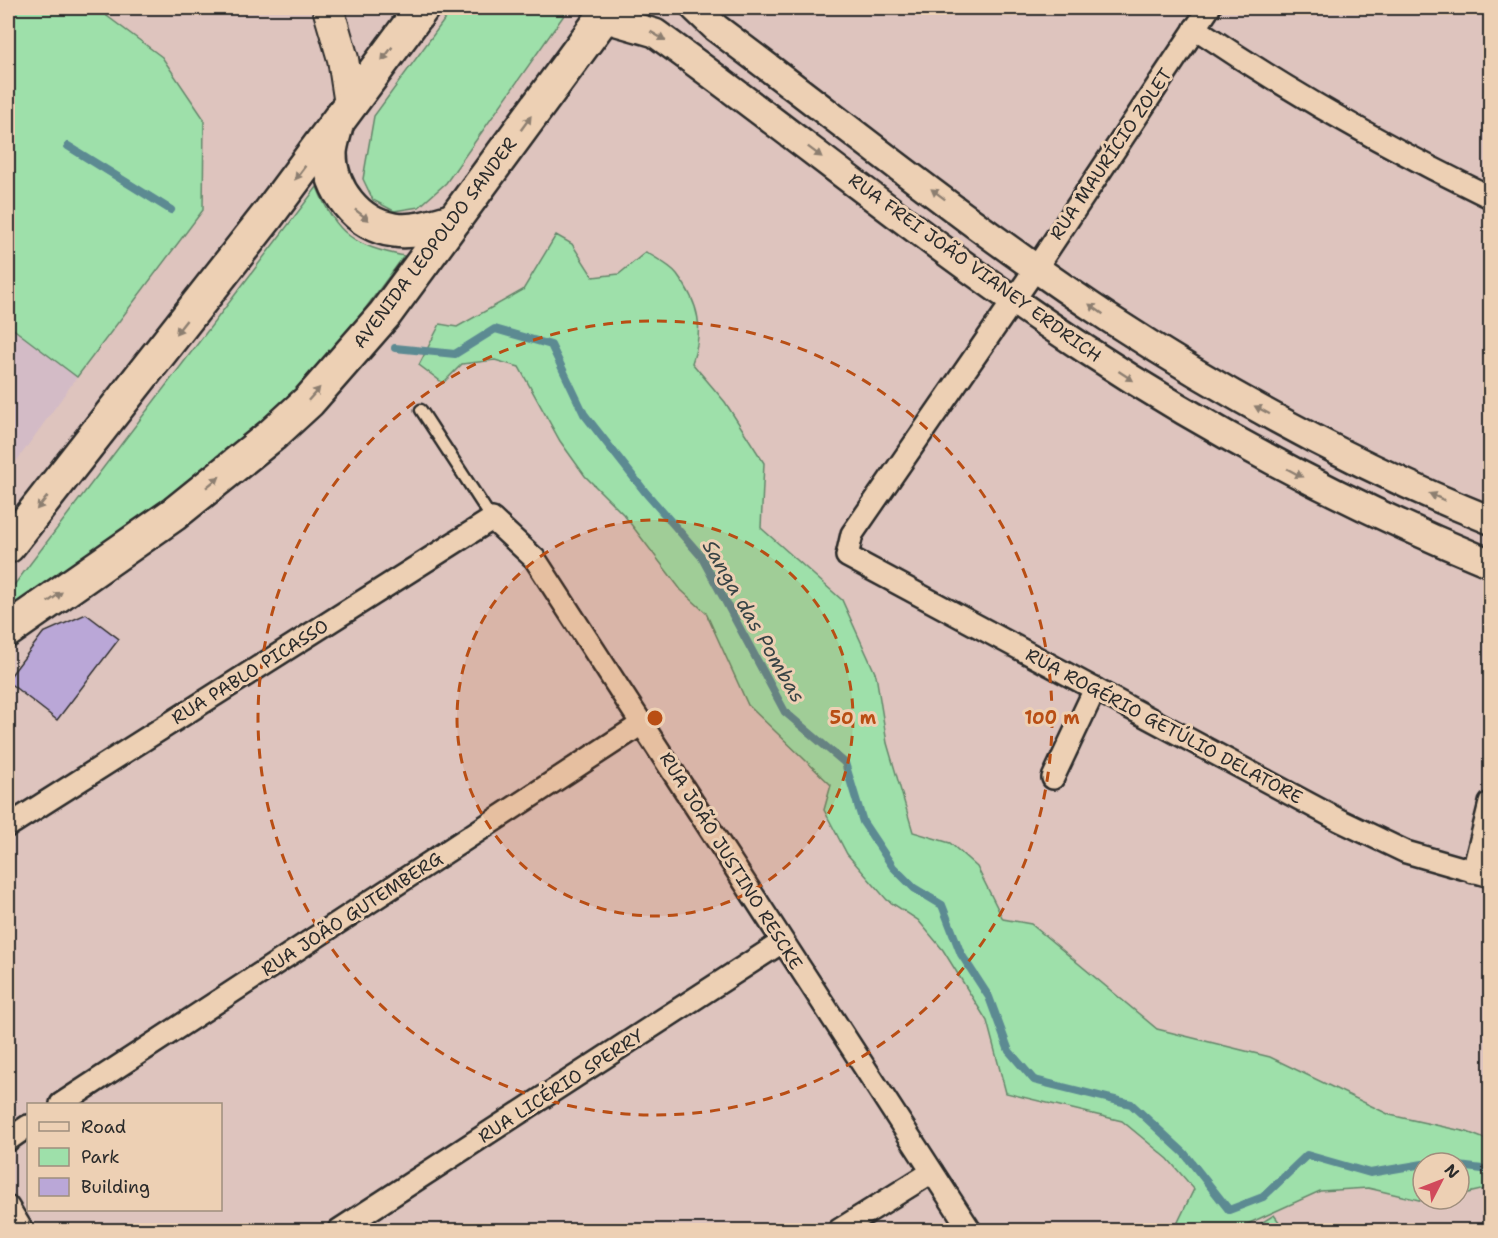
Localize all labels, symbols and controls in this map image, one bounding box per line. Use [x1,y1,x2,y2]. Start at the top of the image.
one-way arrow [650,31,666,42]
one-way arrow [381,46,393,62]
street label: RUA MAURÍCIO ZOLET [1044,63,1178,245]
one-way arrow [519,115,531,130]
street label: AVENIDA LEOPOLDO SANDER [348,133,522,353]
one-way arrow [807,145,822,157]
one-way arrow [295,165,307,180]
street label: RUA FREI JOÃO VIANEY ERDRICH [844,168,1106,368]
one-way arrow [931,189,946,201]
one-way arrow [354,209,370,222]
one-way arrow [1088,304,1104,315]
one-way arrow [174,319,187,335]
one-way arrow [1118,370,1135,381]
one-way arrow [307,387,320,402]
one-way arrow [1254,405,1271,415]
one-way arrow [1287,468,1304,478]
one-way arrow [205,476,221,489]
one-way arrow [1427,492,1445,502]
one-way arrow [35,495,48,511]
water label: Sanga das Pombas [697,535,811,707]
one-way arrow [47,591,63,603]
street label: RUA PABLO PICASSO [167,614,333,730]
street label: RUA ROGÉRIO GETÚLIO DELATORE [1021,643,1307,809]
text: 50 m [830,706,877,730]
text: 100 m [1024,706,1080,730]
centre of rings [645,708,665,728]
street label: RUA JOÃO JUSTINO RESCKE [654,748,808,974]
street label: RUA JOÃO GUTEMBERG [257,846,448,982]
street label: RUA LICÉRIO SPERRY [474,1023,649,1149]
legend [27,1103,222,1211]
text: Road [81,1115,126,1139]
text: Park [81,1145,120,1169]
north arrow [1411,1151,1471,1211]
text: N [1440,1160,1464,1183]
text: Building [81,1175,150,1199]

